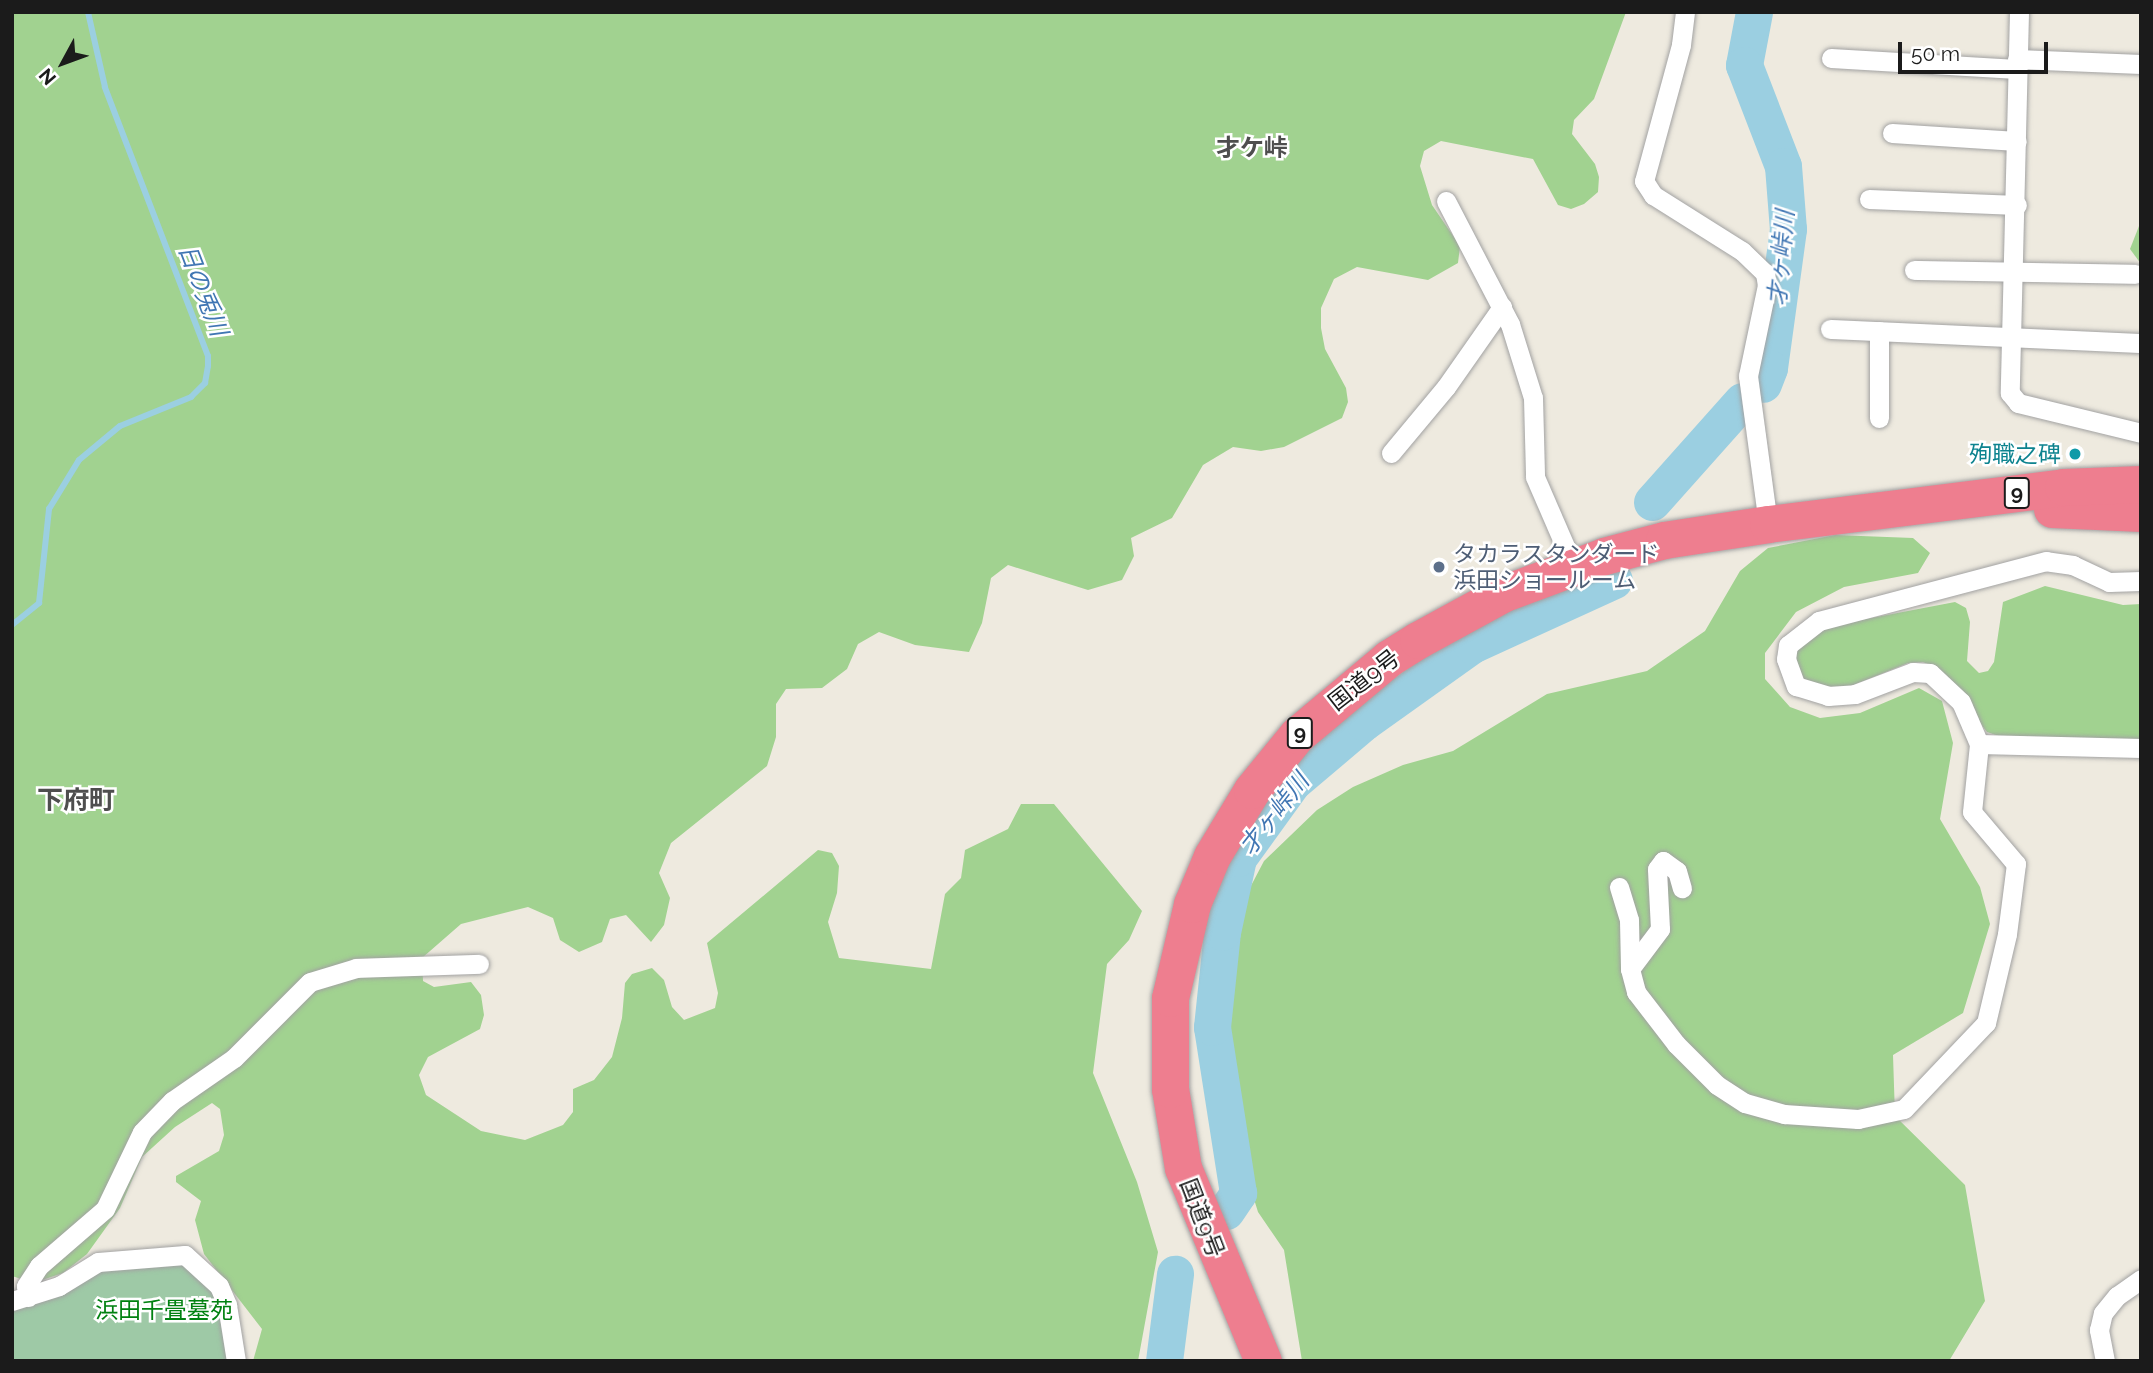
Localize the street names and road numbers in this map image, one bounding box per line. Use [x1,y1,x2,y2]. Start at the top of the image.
road number: 9 [2003,476,2031,510]
street label: 国道9号 [1323,644,1405,716]
road number: 9 [1286,716,1314,750]
street label: 国道9号 [1174,1175,1230,1261]

